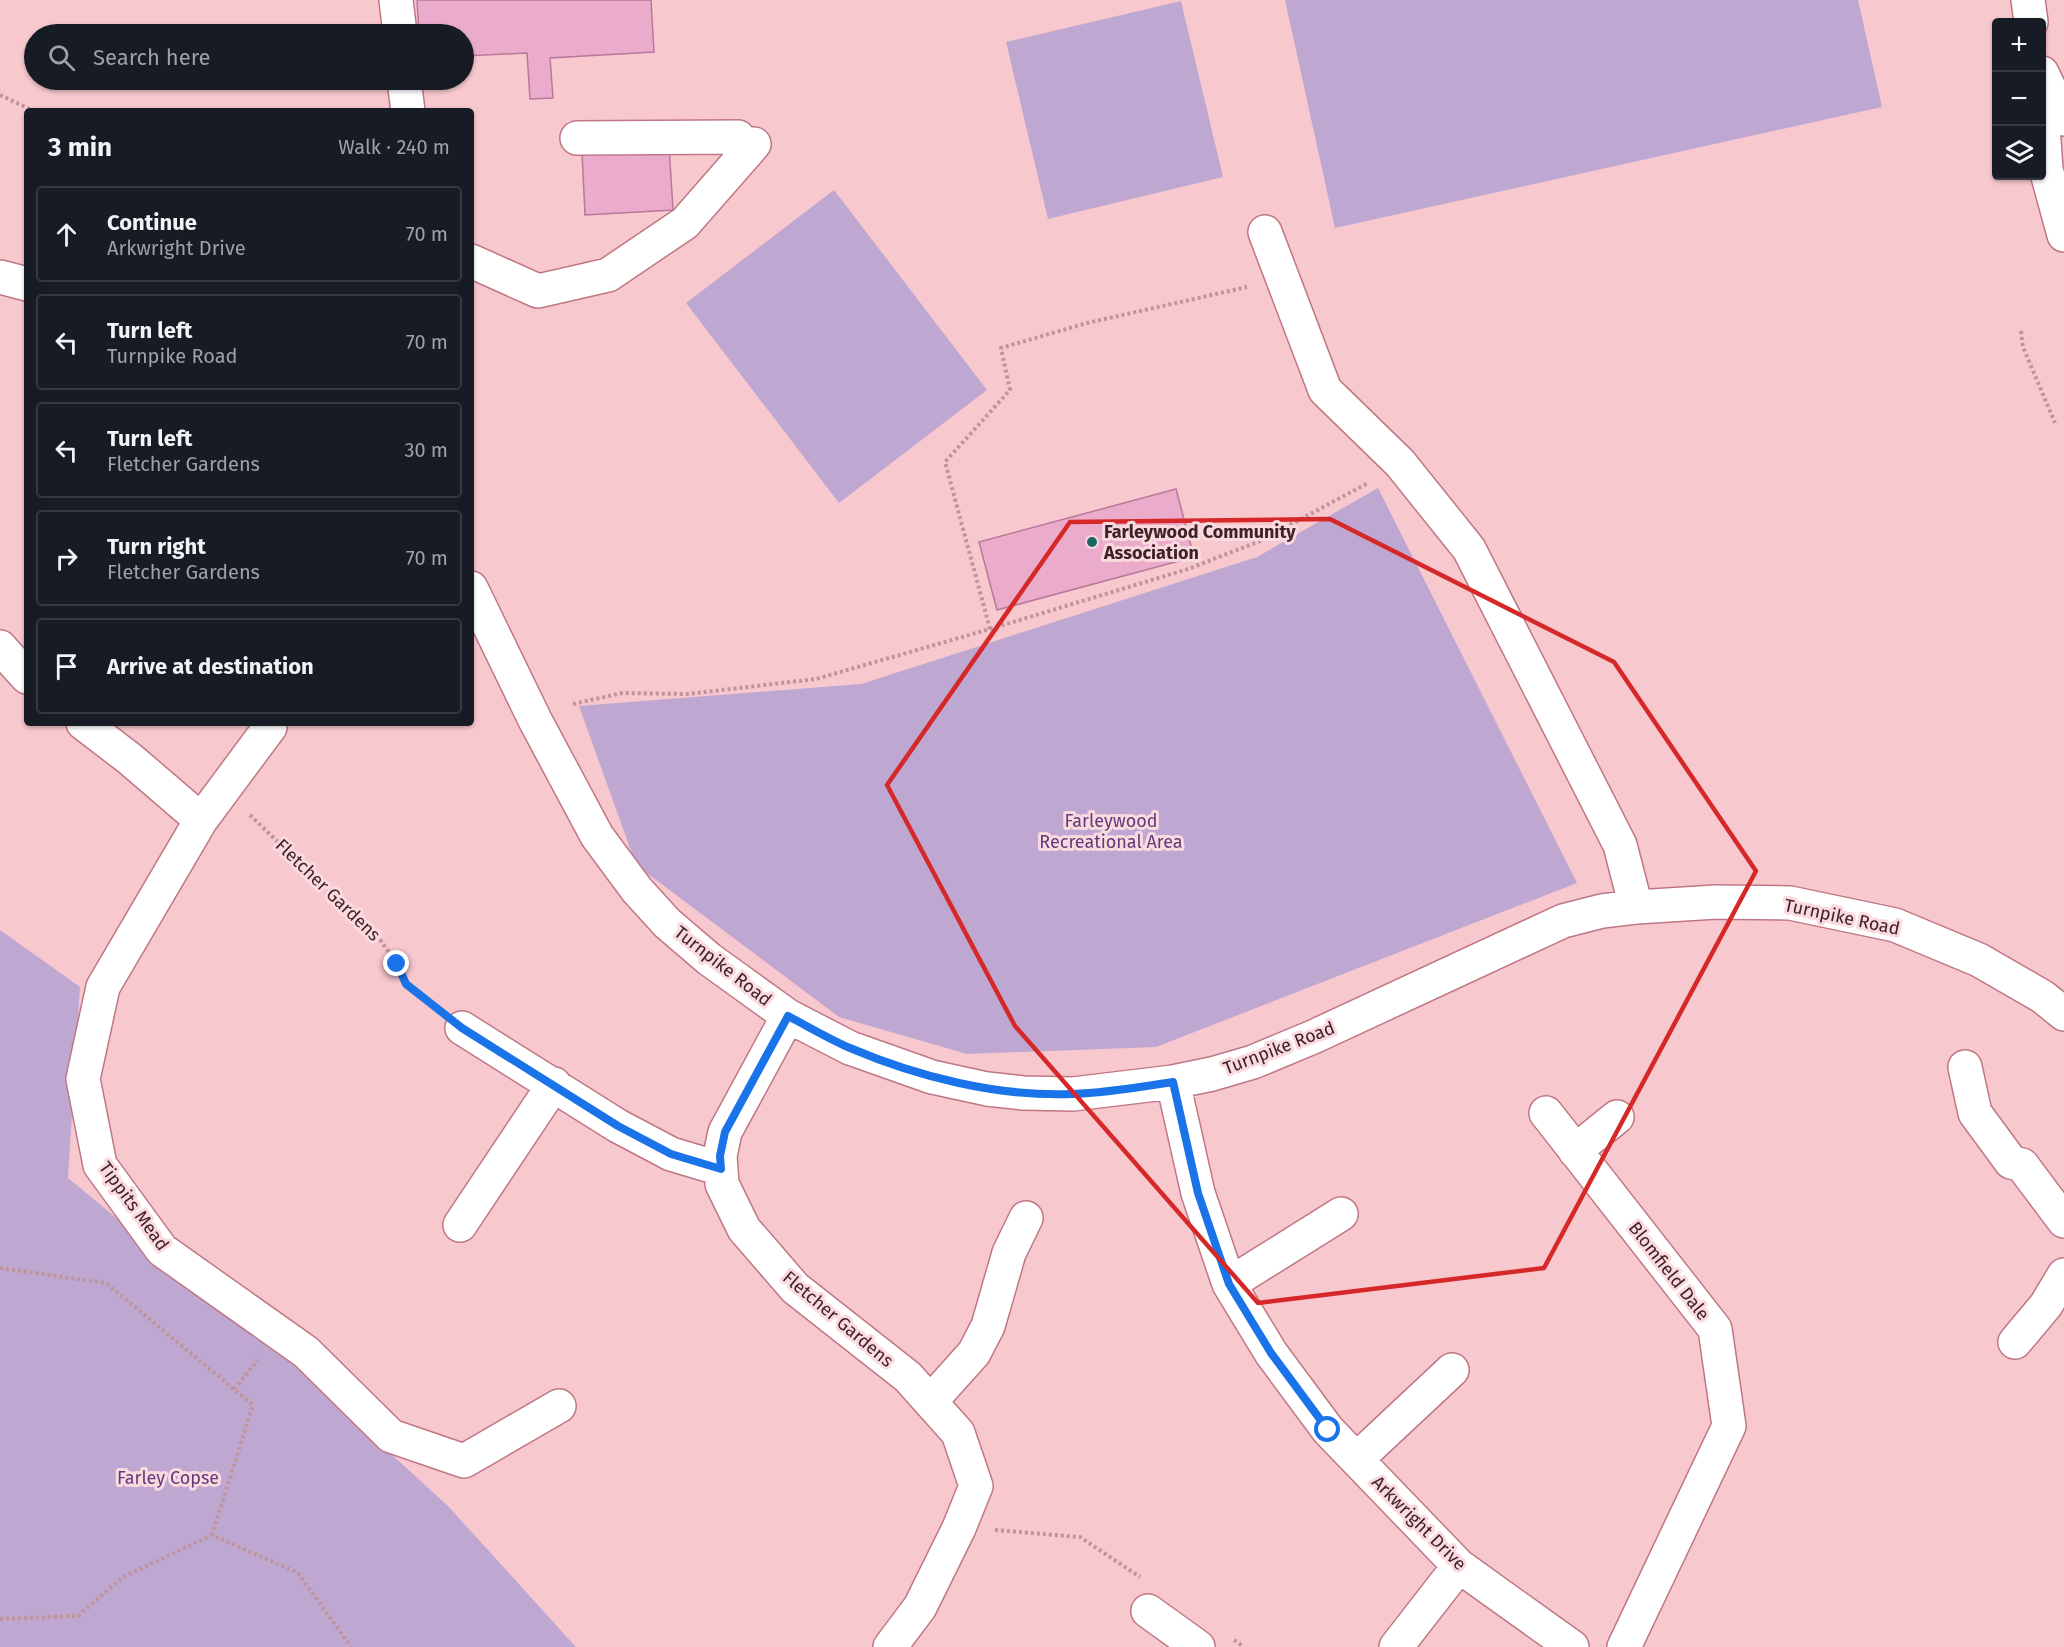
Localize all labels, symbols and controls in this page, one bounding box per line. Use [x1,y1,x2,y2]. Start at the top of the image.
map controls [1992,18,2046,180]
button: + [1992,18,2046,72]
search box [24,24,474,90]
icon: search [45,41,78,74]
text: Search here [93,44,211,71]
button: − [1992,72,2046,126]
button: layers [1992,126,2046,180]
text: 3 min [48,132,112,163]
text: Walk · 240 m [338,135,450,159]
text: Continue [107,209,197,236]
icon: ahead [50,218,83,251]
text: 70 m [406,222,448,246]
text: Arkwright Drive [107,236,246,260]
text: Turn left [107,317,192,344]
icon: left [50,326,83,359]
text: 70 m [406,330,448,354]
text: Turnpike Road [107,344,238,368]
text: Turn left [107,425,192,452]
icon: left [50,434,83,467]
text: 30 m [404,438,448,462]
text: Fletcher Gardens [107,452,260,476]
place label: Farleywood Community Association [1103,521,1296,564]
text: Turn right [107,533,206,560]
marker: Farleywood Community Association [1085,535,1099,549]
icon: right [50,542,83,575]
text: 70 m [406,546,448,570]
text: Fletcher Gardens [107,560,260,584]
icon: arrive [50,650,83,683]
text: Arrive at destination [107,653,314,680]
park label: Farleywood Recreational Area [1039,810,1183,853]
street label: Fletcher Gardens [271,834,385,946]
street label: Turnpike Road [1782,894,1902,940]
street label: Turnpike Road [670,921,776,1011]
route end [383,950,409,976]
street label: Turnpike Road [1220,1017,1338,1079]
street label: Tippits Mead [94,1157,174,1255]
street label: Blomfield Dale [1624,1217,1714,1325]
street label: Fletcher Gardens [778,1266,898,1372]
route start [1314,1416,1340,1442]
park label: Farley Copse [117,1467,219,1489]
street label: Arkwright Drive [1367,1471,1471,1575]

